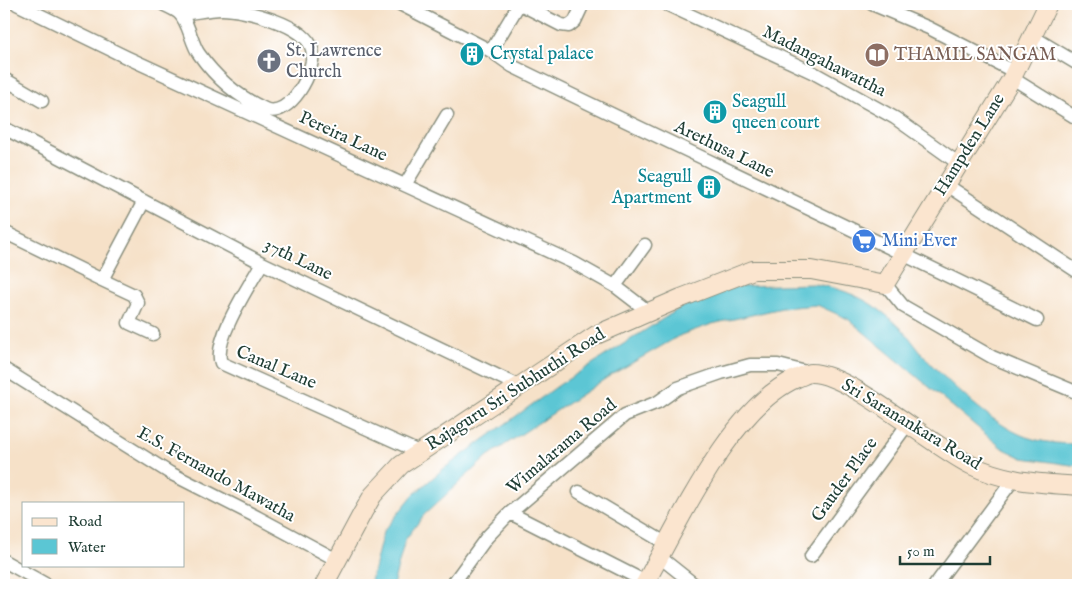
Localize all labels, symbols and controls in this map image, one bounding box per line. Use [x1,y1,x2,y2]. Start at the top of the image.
street label: Madangahawattha [758,21,890,103]
place label: St. Lawrence Church [286,40,382,84]
building icon: Crystal palace [459,41,485,67]
library icon: THAMIL SANGAM [864,42,890,68]
place label: Crystal palace [490,43,594,66]
place label: THAMIL SANGAM [894,44,1056,67]
church icon: St. Lawrence Church [256,48,282,74]
street label: Hampden Lane [929,89,1011,201]
place label: Seagull queen court [732,91,820,135]
building icon: Seagull queen court [702,99,728,125]
street label: Pereira Lane [295,107,391,167]
street label: Arethusa Lane [669,115,778,184]
place label: Seagull Apartment [611,166,692,210]
building icon: Seagull Apartment [696,174,722,200]
supermarket icon: Mini Ever [851,228,877,254]
place label: Mini Ever [882,230,958,253]
street label: 37th Lane [260,234,336,286]
street label: Rajaguru Sri Subhuthi Road [422,323,610,457]
street label: Canal Lane [232,341,320,395]
street label: Sri Saranankara Road [837,374,986,476]
street label: Wimalarama Road [502,394,622,500]
street label: E.S. Fernando Mawatha [133,422,299,528]
street label: Gauder Place [807,433,883,527]
legend [22,502,185,566]
text: Road [68,512,103,531]
scale bar [900,534,990,566]
text: Water [68,538,106,557]
text: 50 m [907,542,935,561]

